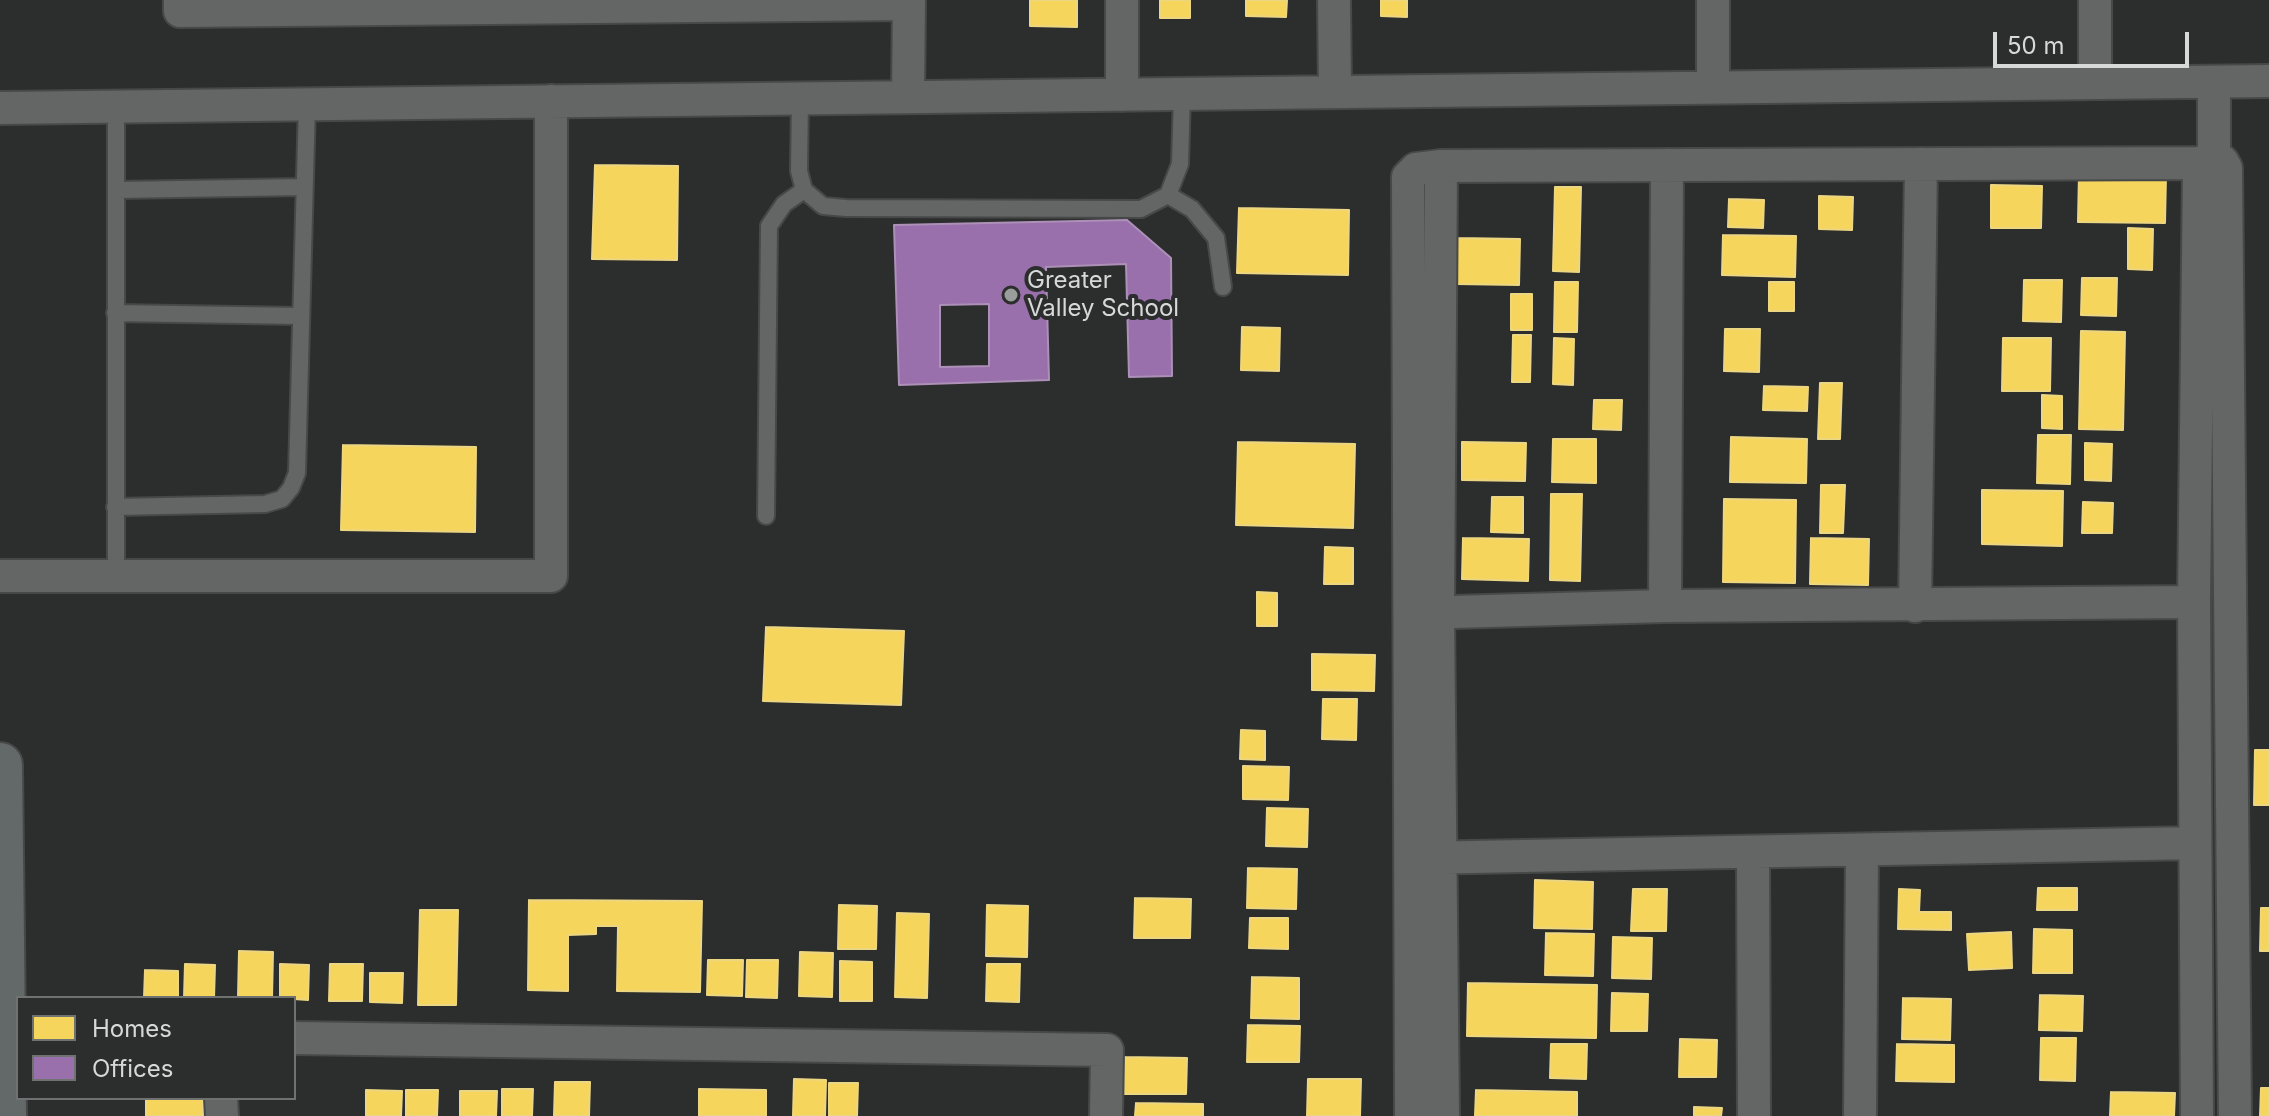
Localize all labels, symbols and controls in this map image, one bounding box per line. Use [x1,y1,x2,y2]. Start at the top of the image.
scale bar [1997,16,2193,66]
text: 50 m [2007,31,2065,60]
place label: Greater Valley School [1027,267,1179,323]
marker: Greater Valley School [1002,286,1020,304]
legend [16,996,296,1100]
text: Homes [92,1014,172,1043]
text: Offices [92,1054,173,1083]

